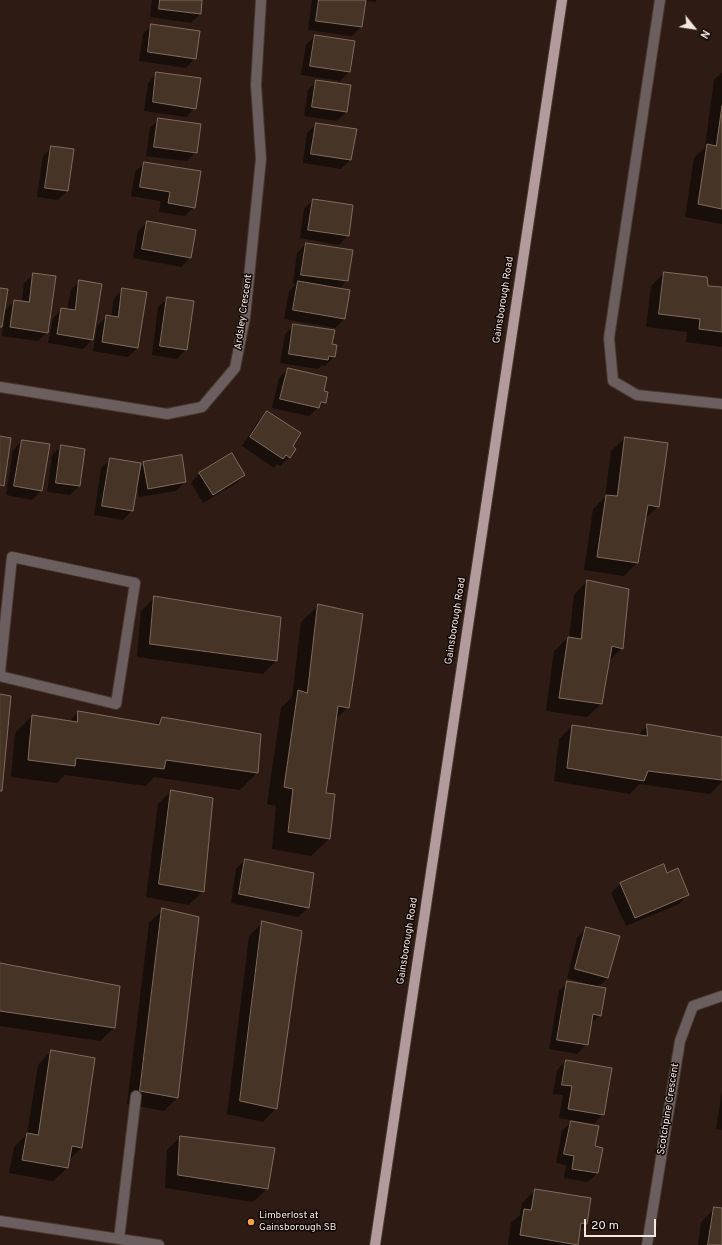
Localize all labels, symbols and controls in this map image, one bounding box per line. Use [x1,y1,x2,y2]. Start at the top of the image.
north arrow [674,8,714,48]
text: N [696,27,712,41]
street label: Gainsborough Road [491,256,517,344]
street label: Ardsley Crescent [233,274,255,350]
street label: Gainsborough Road [443,577,469,665]
street label: Gainsborough Road [395,897,421,985]
street label: Scotchpine Crescent [656,1062,682,1156]
place label: Limberlost at Gainsborough SB [259,1210,336,1234]
scale bar [586,1211,658,1237]
marker: Limberlost at Gainsborough SB [246,1217,256,1227]
text: 20 m [591,1218,619,1234]

